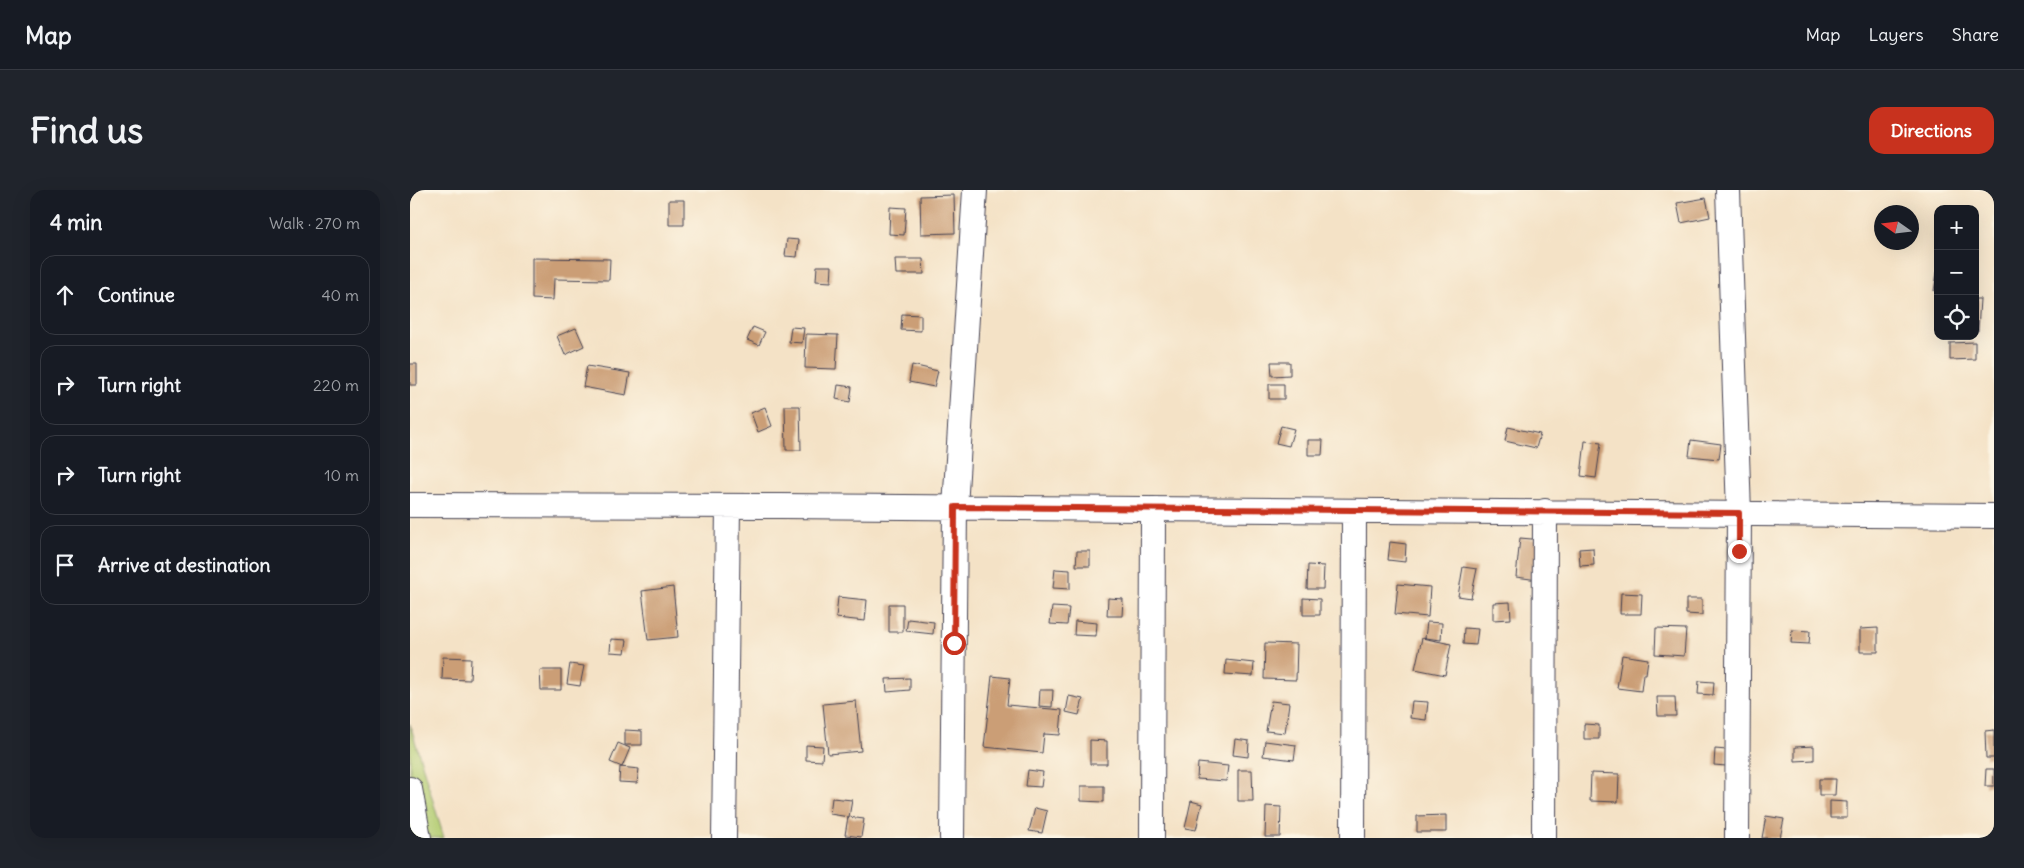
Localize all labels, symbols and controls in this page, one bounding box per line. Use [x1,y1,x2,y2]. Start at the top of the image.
text: Map [25,20,72,50]
text: Map [1805,23,1840,46]
text: Layers [1868,23,1924,46]
text: Share [1952,23,1999,46]
button: Directions [1869,107,1994,154]
text: Find us [30,108,143,152]
north arrow [1874,205,1919,250]
map controls [1934,205,1979,340]
button: + [1934,205,1979,250]
text: 4 min [50,209,102,236]
text: Walk · 270 m [269,213,360,233]
button: − [1934,250,1979,295]
icon: ahead [51,281,79,309]
text: Continue [98,283,175,307]
text: 40 m [321,285,359,305]
button: locate [1934,295,1979,340]
icon: right [51,371,79,399]
text: Turn right [98,373,181,397]
text: 220 m [313,375,359,395]
icon: right [51,461,79,489]
text: Turn right [98,463,181,487]
text: 10 m [324,465,359,485]
route end [1728,540,1751,563]
icon: arrive [51,551,79,579]
text: Arrive at destination [98,553,271,577]
route start [943,632,966,655]

